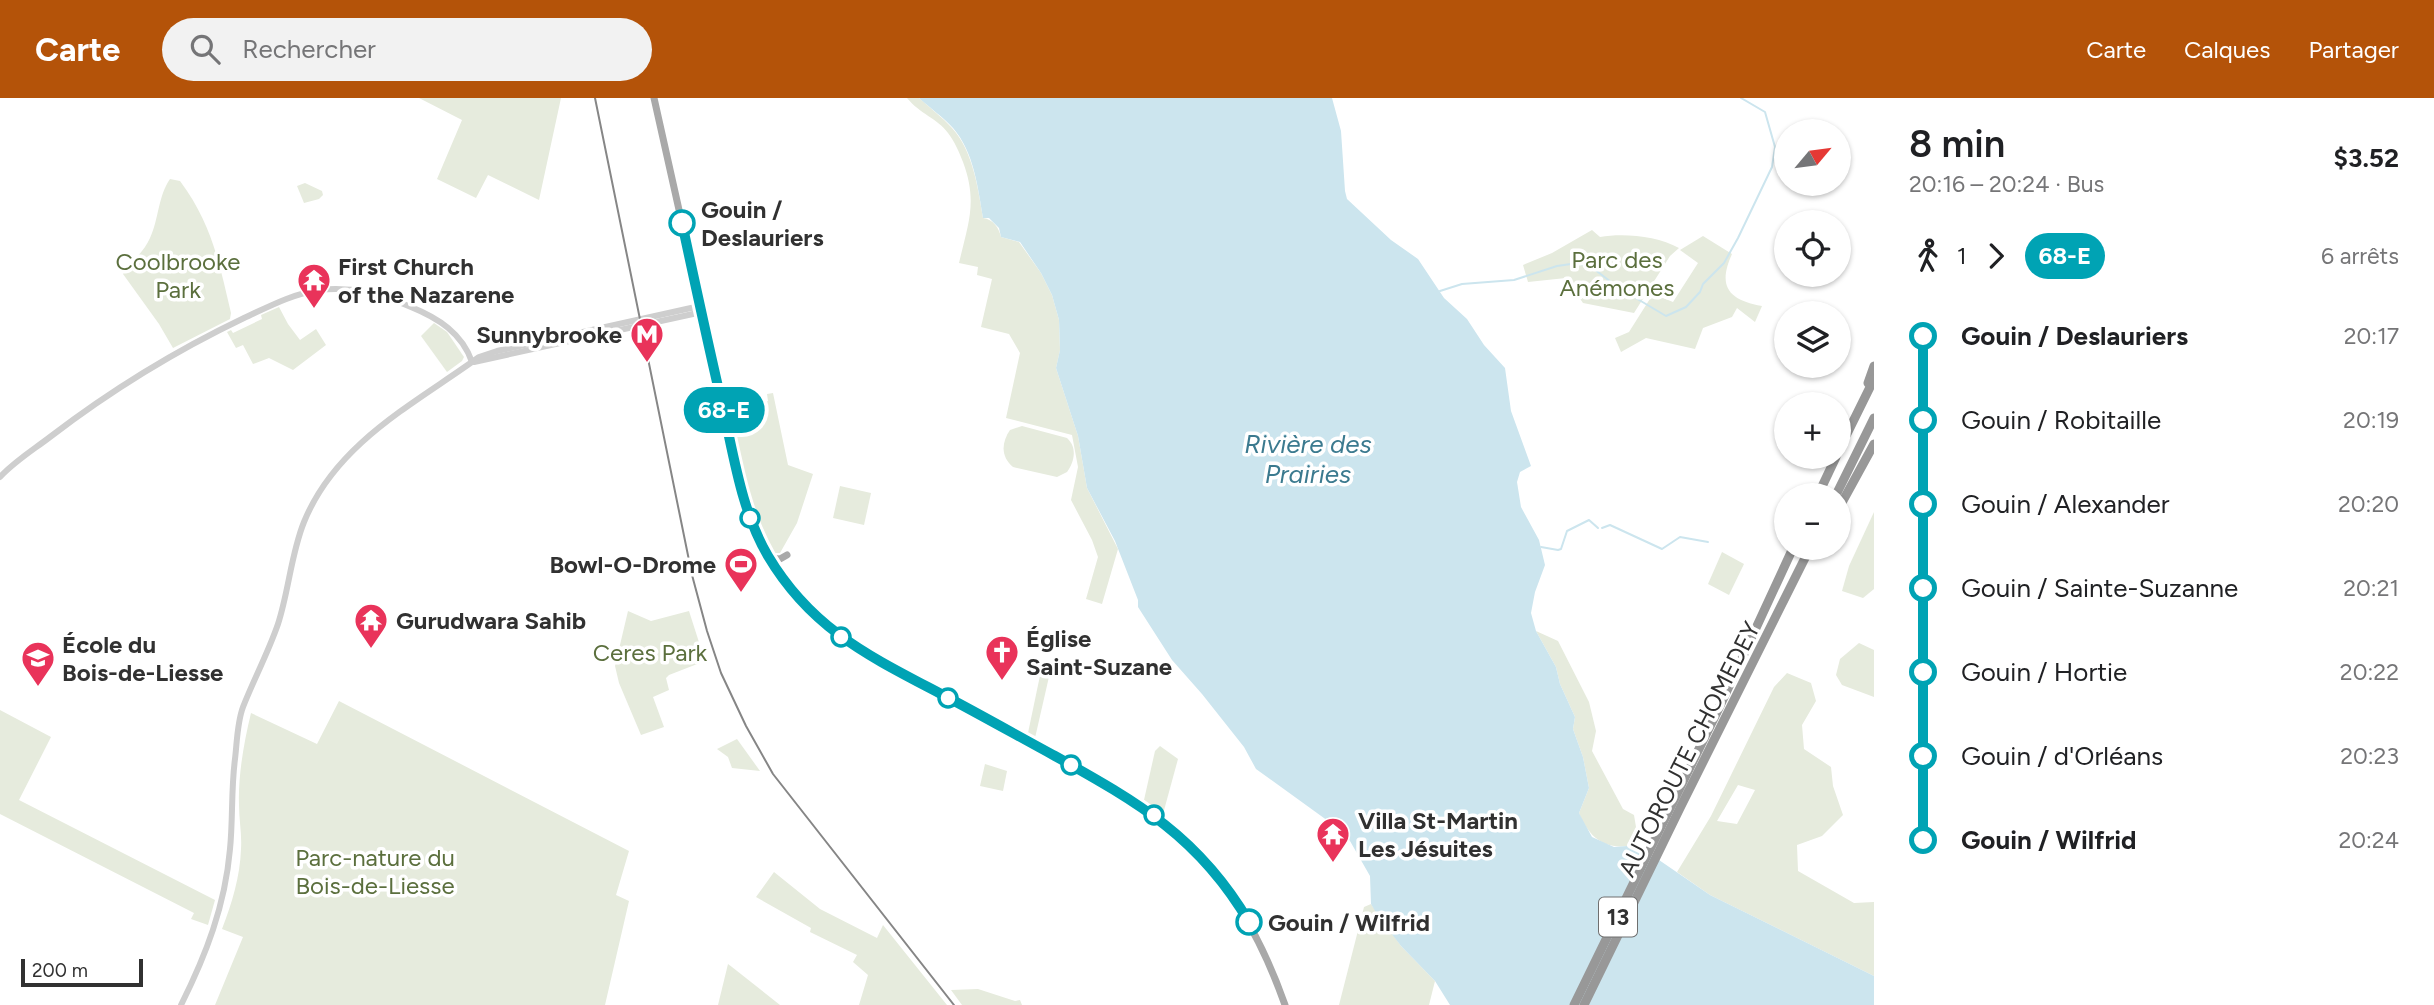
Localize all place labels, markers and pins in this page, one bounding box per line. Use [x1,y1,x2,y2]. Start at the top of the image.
place label: Gouin / Deslauriers [701,195,824,252]
marker: Gouin / Deslauriers [669,210,695,236]
place label: First Church of the Nazarene [338,252,514,309]
temple icon: First Church of the Nazarene [295,261,333,310]
metro station icon: Sunnybrooke [628,315,666,364]
place label: Sunnybrooke [476,320,622,349]
unlabelled marker [740,508,760,528]
sports icon: Bowl-O-Drome [722,545,760,594]
place label: Bowl-O-Drome [549,550,716,579]
temple icon: Gurudwara Sahib [352,601,390,650]
place label: Gurudwara Sahib [396,606,586,635]
place label: Église Saint-Suzane [1026,624,1172,681]
unlabelled marker [831,627,851,647]
place label: École du Bois-de-Liesse [62,630,223,687]
church icon: Église Saint-Suzane [983,633,1021,682]
school or university icon: École du Bois-de-Liesse [19,639,57,688]
unlabelled marker [938,688,958,708]
unlabelled marker [1061,755,1081,775]
unlabelled marker [1144,805,1164,825]
place label: Villa St-Martin Les Jésuites [1358,806,1518,863]
temple icon: Villa St-Martin Les Jésuites [1314,815,1352,864]
place label: Gouin / Wilfrid [1268,908,1430,937]
marker: Gouin / Wilfrid [1236,909,1262,935]

